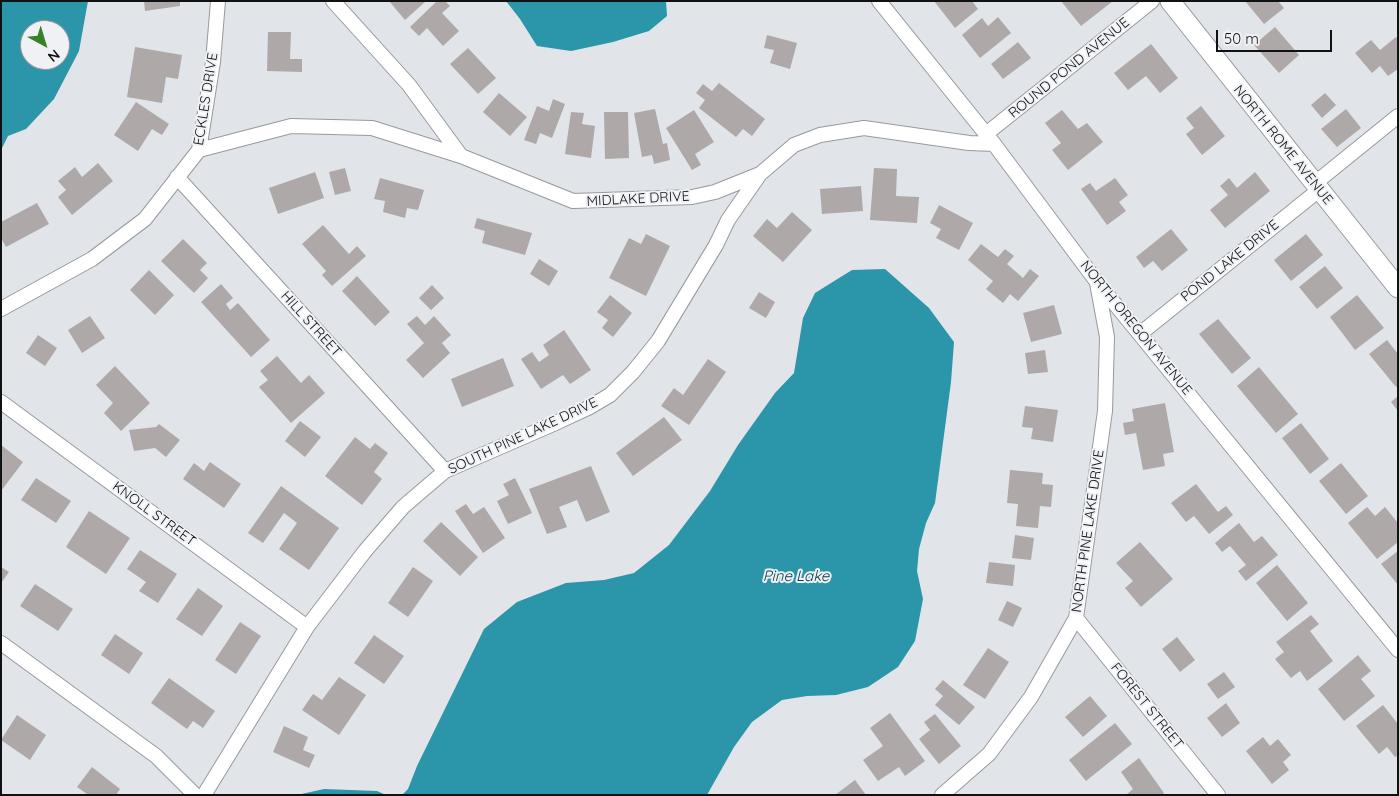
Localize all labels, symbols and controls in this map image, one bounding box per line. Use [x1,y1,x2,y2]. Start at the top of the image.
street label: ROUND POND AVENUE [1005,14,1133,122]
north arrow [20,20,70,70]
scale bar [1219,20,1335,52]
text: 50 m [1224,29,1259,48]
text: N [44,46,63,66]
street label: ECKLES DRIVE [190,51,222,147]
street label: NORTH ROME AVENUE [1230,82,1336,208]
street label: MIDLAKE DRIVE [586,188,690,210]
street label: POND LAKE DRIVE [1178,216,1282,306]
street label: NORTH OREGON AVENUE [1077,257,1195,399]
street label: HILL STREET [277,288,345,360]
street label: SOUTH PINE LAKE DRIVE [446,394,600,478]
street label: NORTH PINE LAKE DRIVE [1068,449,1108,613]
street label: KNOLL STREET [109,478,199,550]
water label: Pine Lake [763,567,829,585]
street label: FOREST STREET [1107,660,1187,752]

